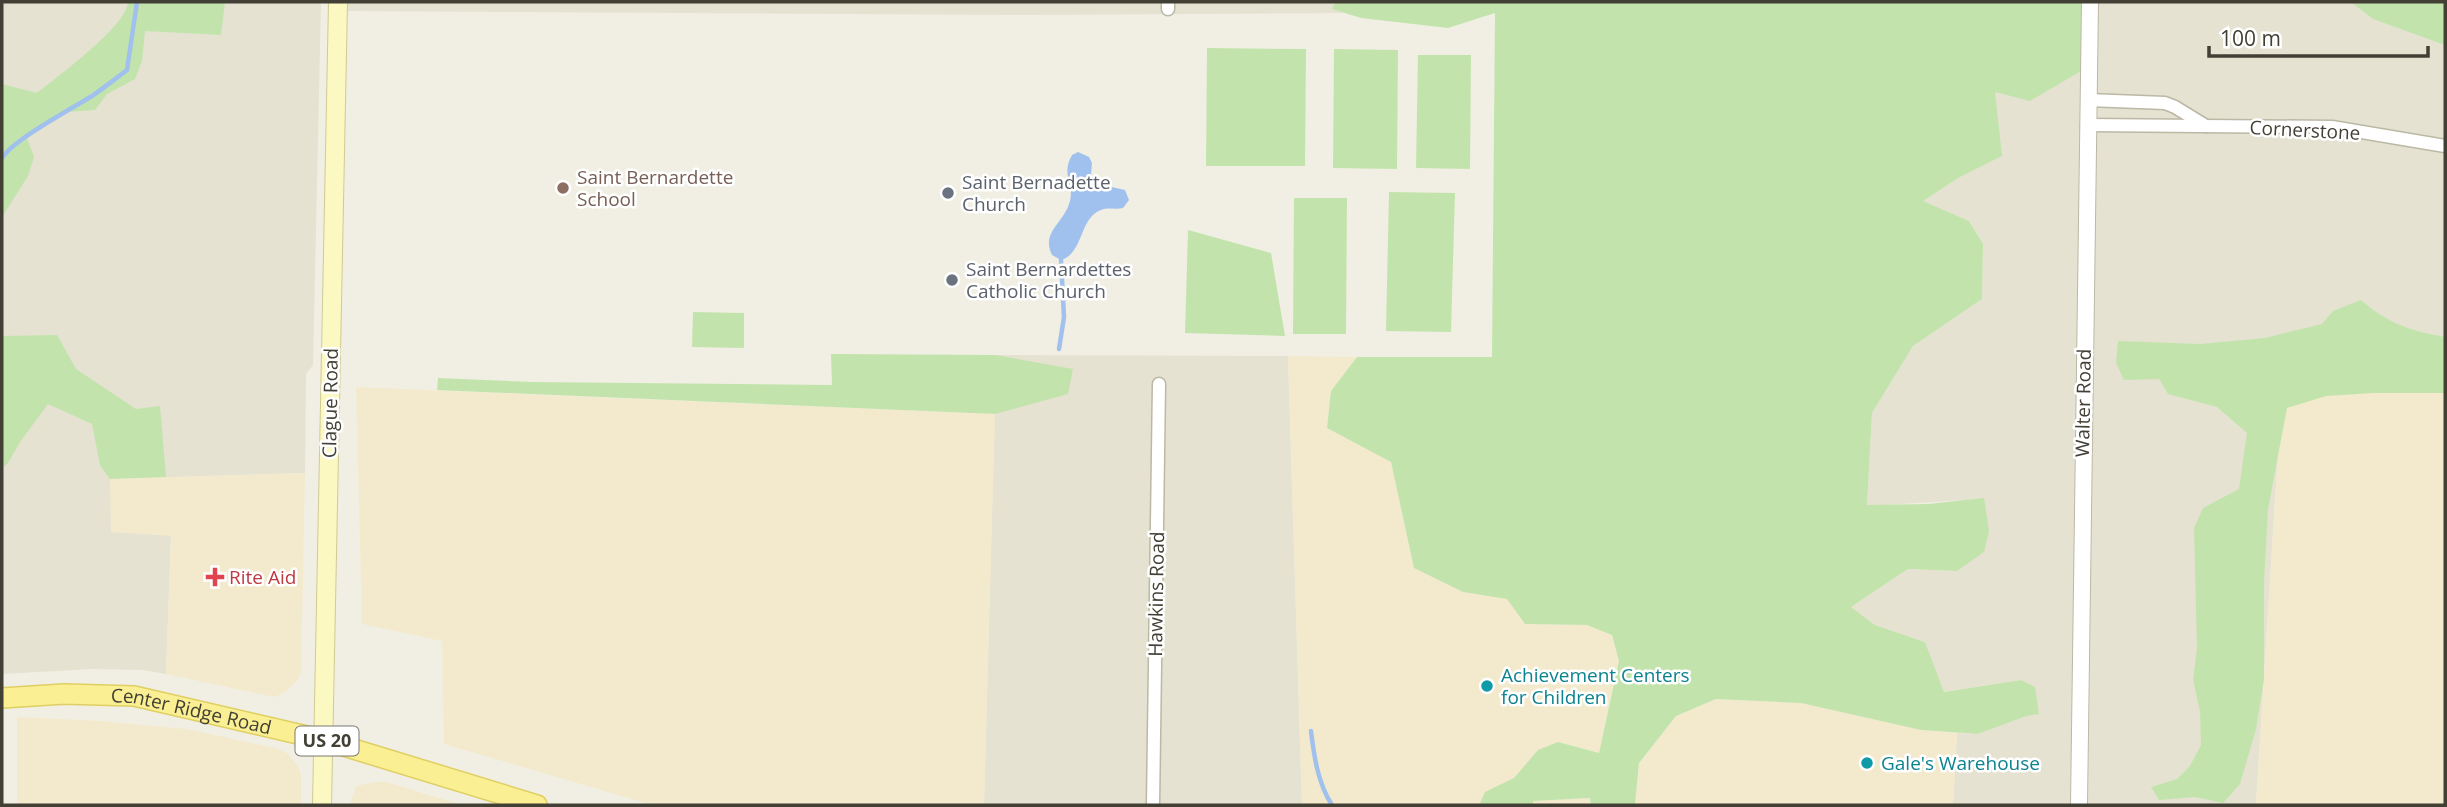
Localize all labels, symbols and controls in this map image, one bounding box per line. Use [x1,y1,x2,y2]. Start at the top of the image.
scale bar [2209,14,2428,58]
text: 100 m [2220,24,2281,52]
street label: Cornerstone [2249,114,2361,146]
place label: Saint Bernardette School [577,164,733,212]
place label: Saint Bernadette Church [962,169,1111,217]
marker: Saint Bernardette School [555,180,571,196]
marker: Saint Bernadette Church [940,185,956,201]
place label: Saint Bernardettes Catholic Church [966,256,1131,304]
marker: Saint Bernardettes Catholic Church [944,272,960,288]
street label: Clague Road [316,348,344,458]
street label: Walter Road [2069,349,2097,457]
street label: Hawkins Road [1142,531,1170,657]
place label: Rite Aid [229,564,296,590]
marker: Rite Aid [207,569,223,585]
place label: Achievement Centers for Children [1501,662,1690,710]
marker: Achievement Centers for Children [1479,678,1495,694]
street label: Center Ridge Road [111,682,274,740]
road number: US 20 [296,726,358,756]
place label: Gale's Warehouse [1881,750,2040,776]
marker: Gale's Warehouse [1859,755,1875,771]

